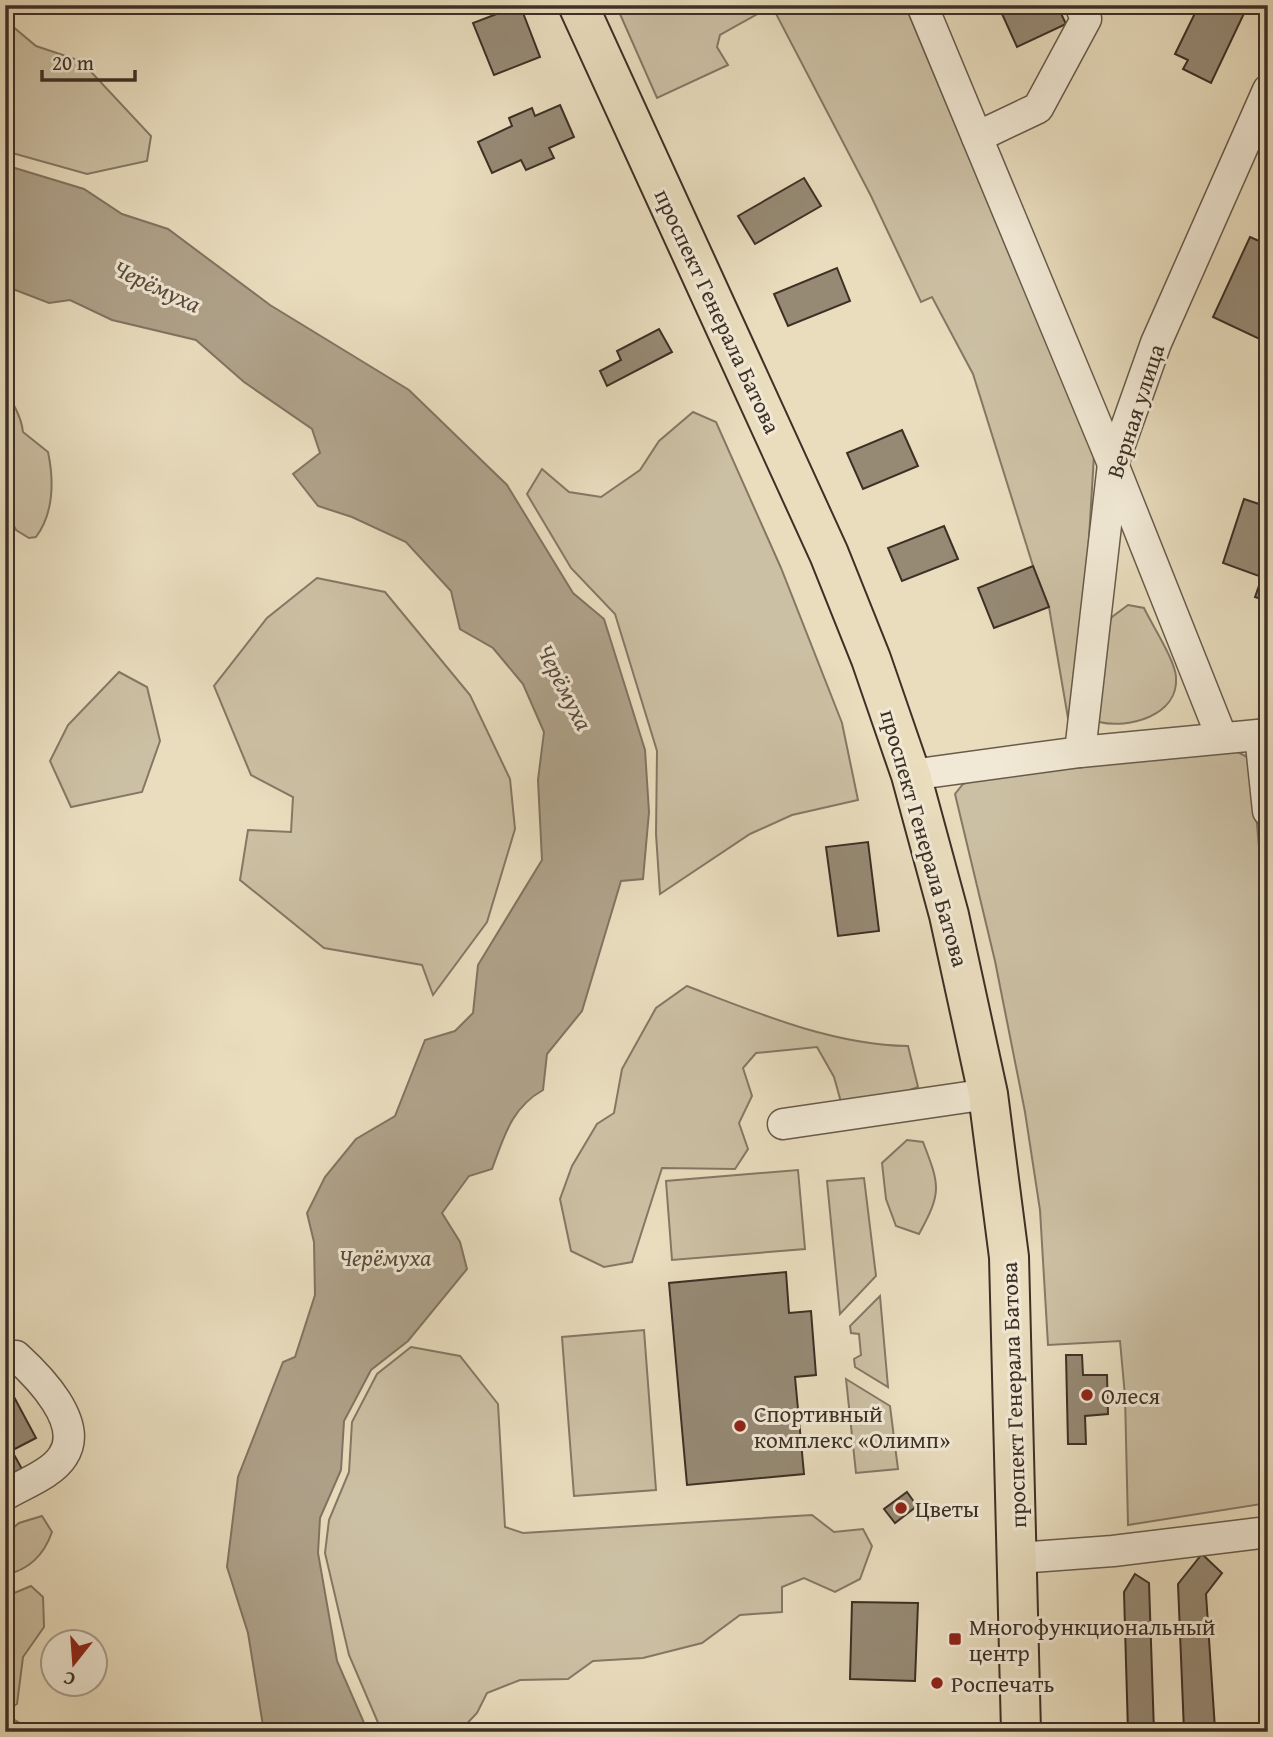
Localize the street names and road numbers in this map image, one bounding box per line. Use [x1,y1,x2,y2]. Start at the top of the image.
street label: проспект Генерала Батова [647,183,789,439]
street label: Верная улица [1098,340,1172,482]
street label: проспект Генерала Батова [872,705,978,971]
street label: проспект Генерала Батова [992,1261,1034,1529]

